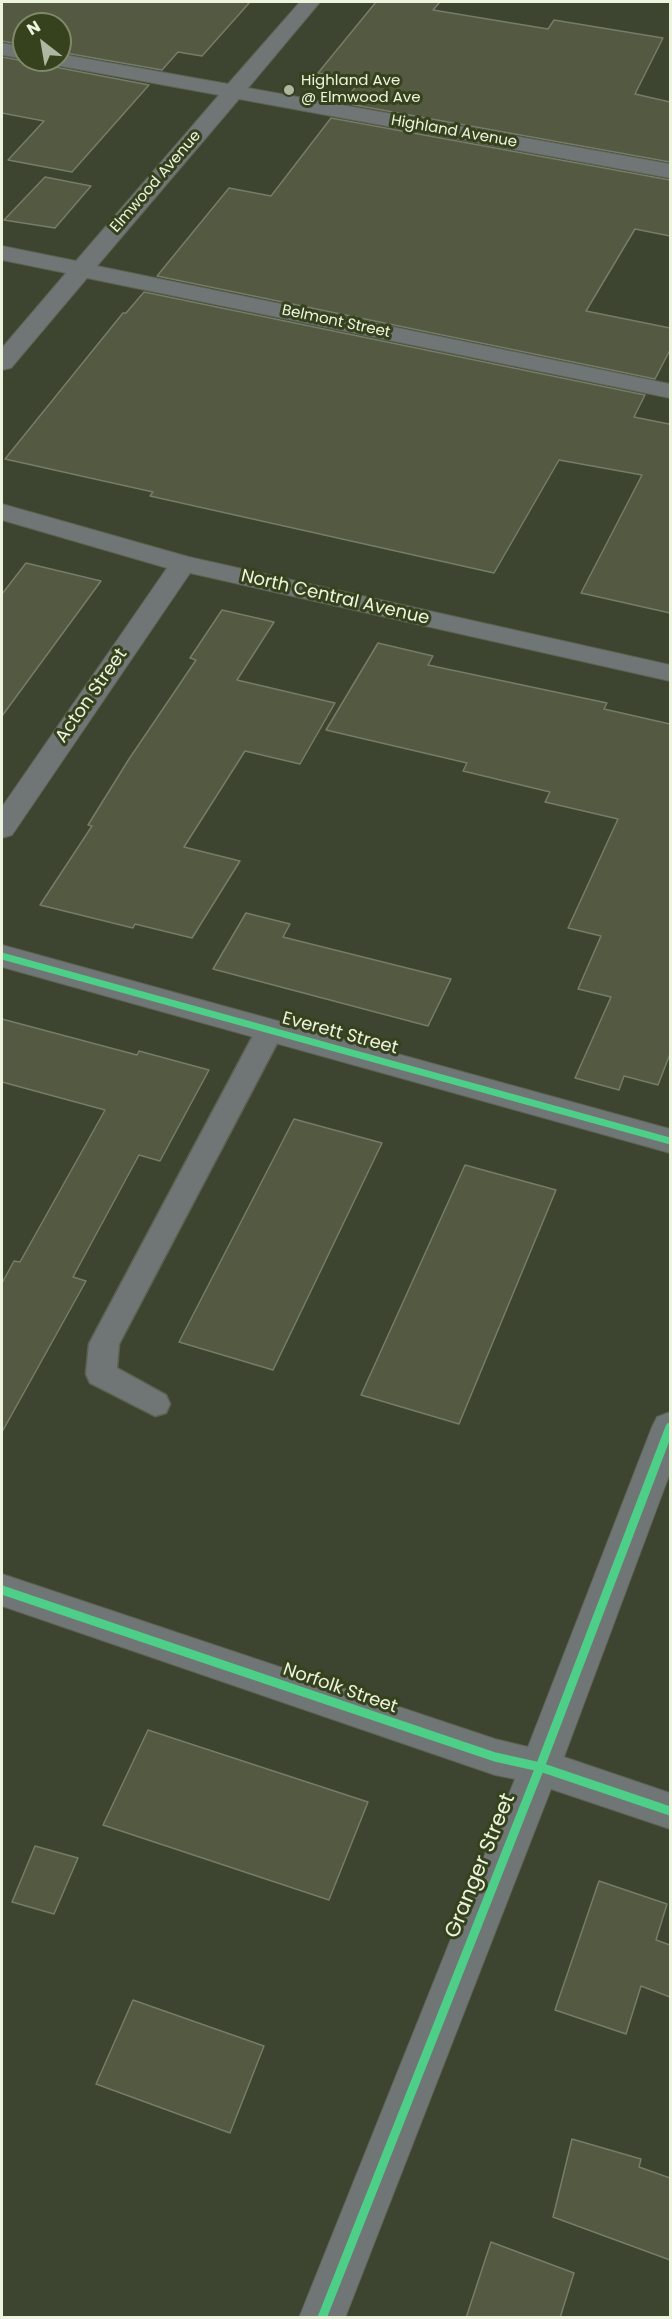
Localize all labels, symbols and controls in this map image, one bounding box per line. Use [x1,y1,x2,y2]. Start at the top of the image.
north arrow [12,12,72,72]
text: N [22,15,45,41]
place label: Highland Ave @ Elmwood Ave [301,72,421,107]
marker: Highland Ave @ Elmwood Ave [282,83,296,97]
street label: Highland Avenue [390,112,518,152]
street label: Elmwood Avenue [107,127,205,237]
street label: Belmont Street [280,302,392,342]
street label: North Central Avenue [239,566,431,630]
street label: Acton Street [52,645,132,747]
street label: Everett Street [280,1008,400,1060]
street label: Norfolk Street [280,1659,400,1719]
street label: Granger Street [440,1790,522,1942]

